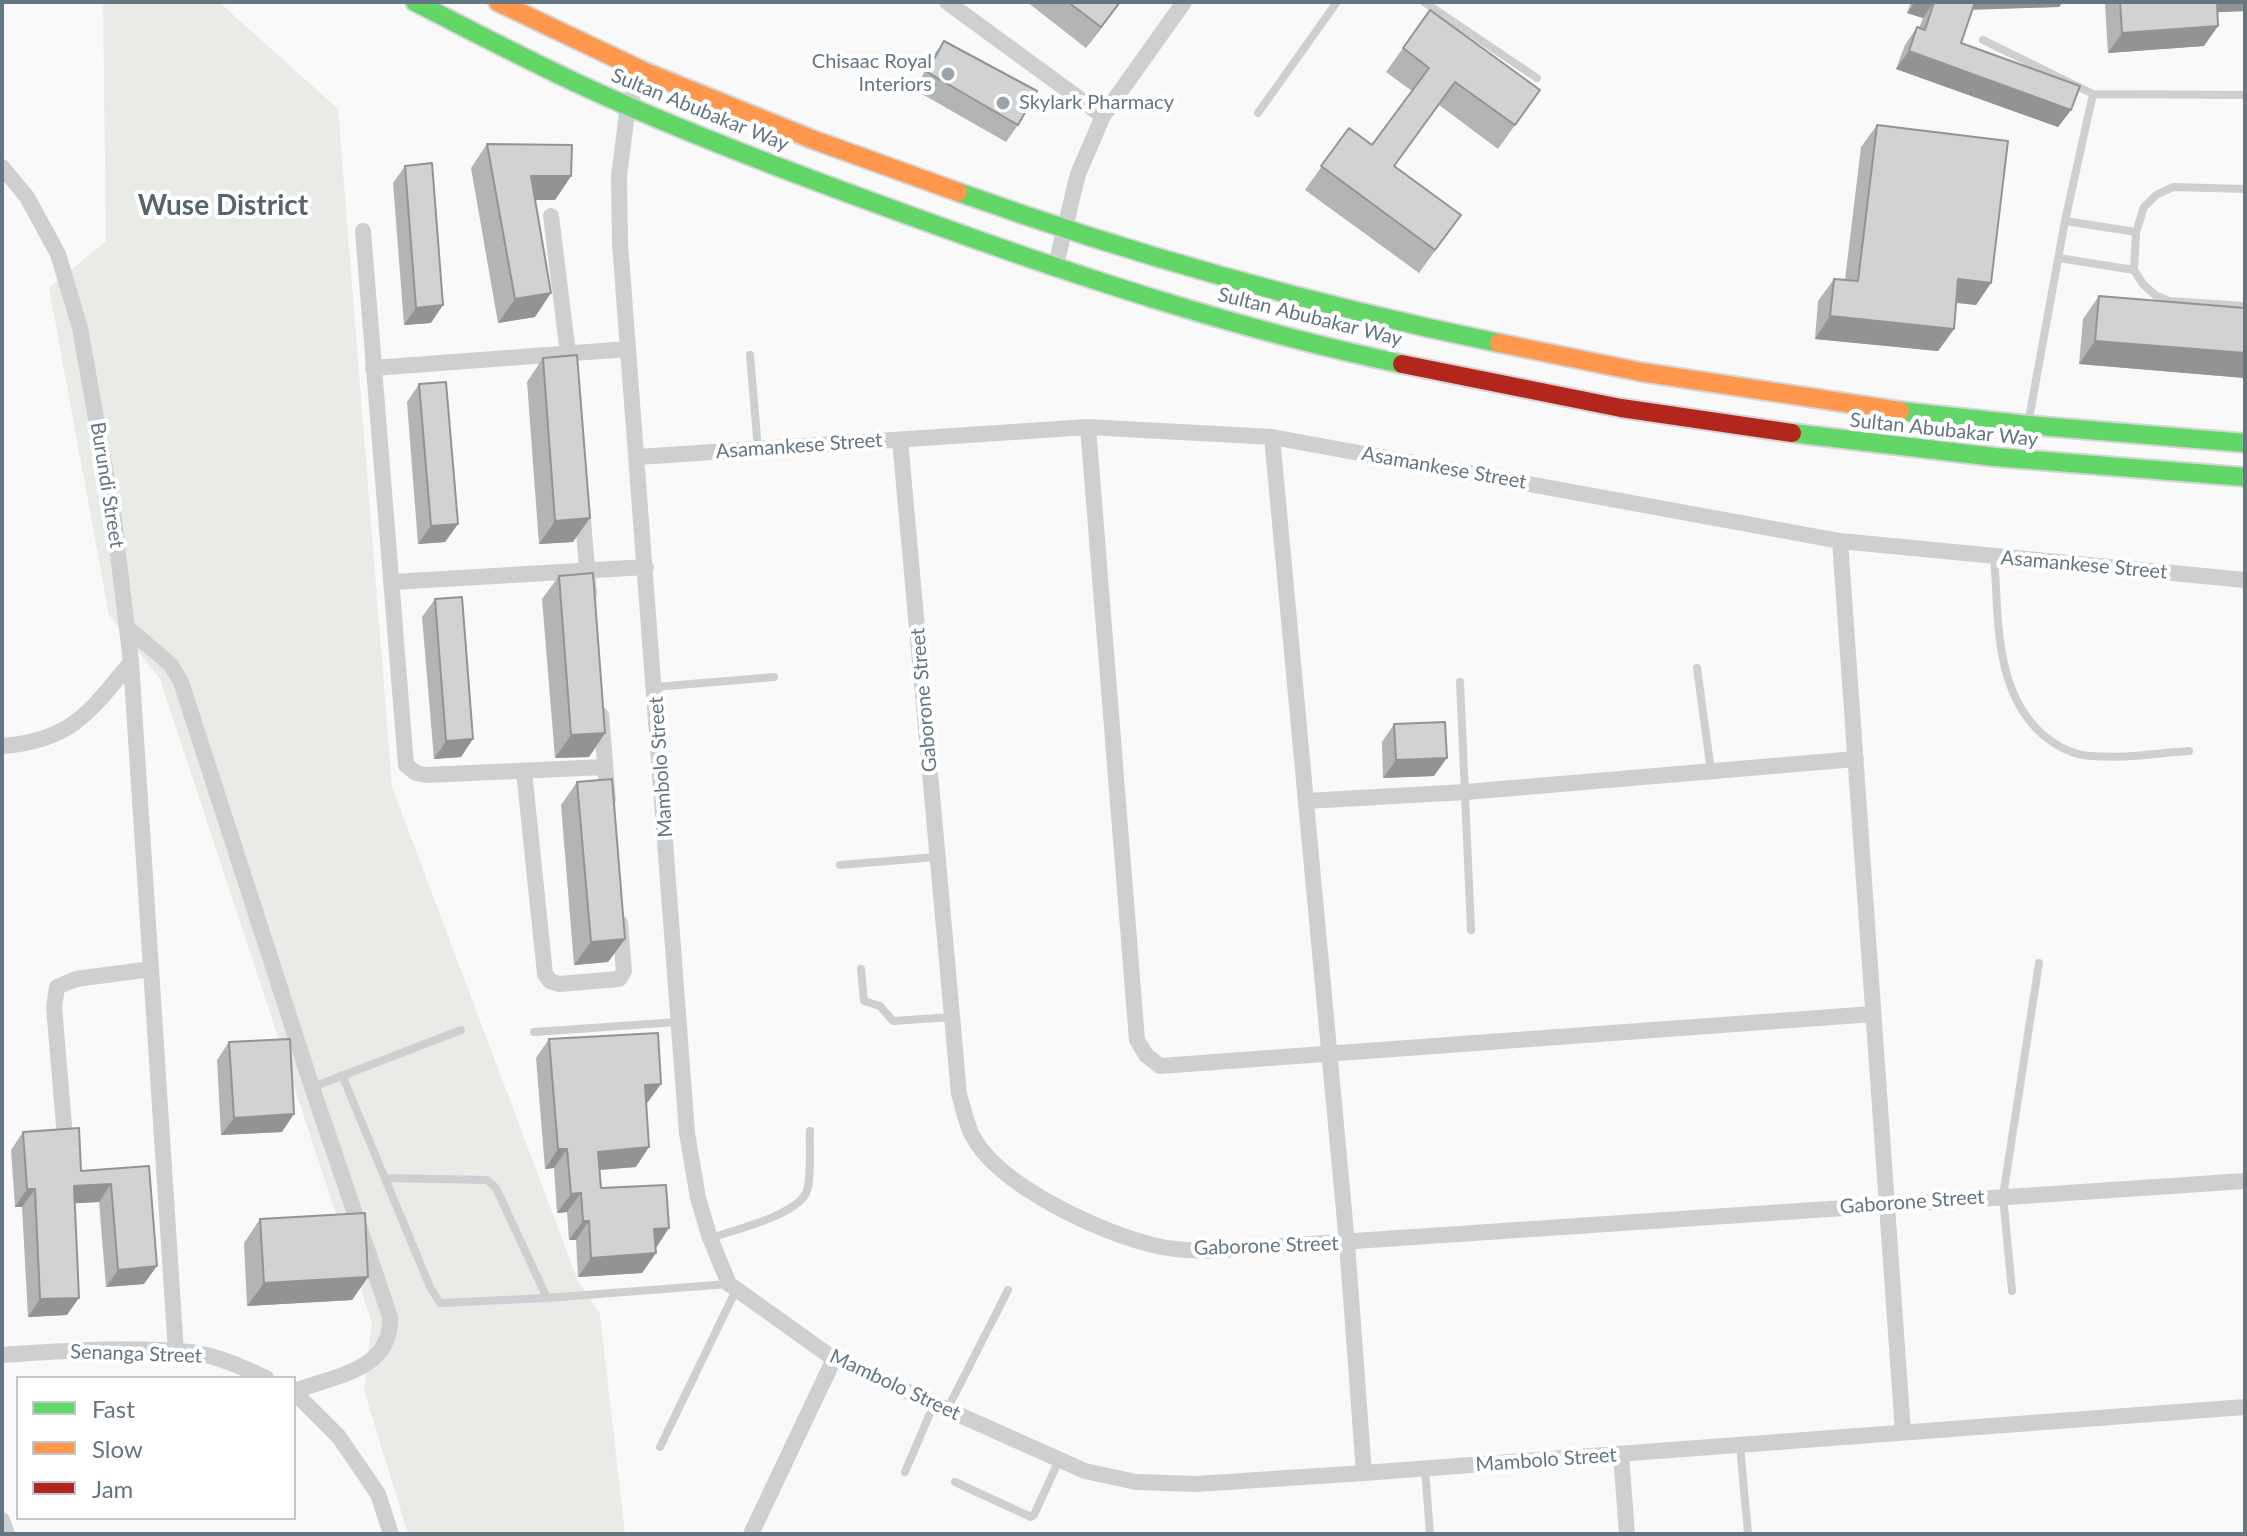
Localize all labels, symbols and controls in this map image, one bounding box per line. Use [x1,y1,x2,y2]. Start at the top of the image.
place label: Chisaac Royal Interiors [812,50,932,97]
street label: Sultan Abubakar Way [608,63,792,157]
marker: Chisaac Royal Interiors [939,65,957,83]
place label: Skylark Pharmacy [1019,91,1174,115]
marker: Skylark Pharmacy [994,94,1012,112]
district label: Wuse District [138,189,308,223]
street label: Sultan Abubakar Way [1215,282,1405,352]
street label: Sultan Abubakar Way [1849,408,2039,452]
street label: Burundi Street [85,420,129,550]
street label: Asamankese Street [715,428,883,464]
street label: Asamankese Street [1360,442,1528,494]
street label: Asamankese Street [2000,546,2168,584]
street label: Gaborone Street [906,627,942,773]
street label: Mambolo Street [644,696,678,838]
street label: Gaborone Street [1839,1185,1985,1219]
street label: Gaborone Street [1193,1231,1339,1261]
street label: Senanga Street [70,1340,202,1368]
street label: Mambolo Street [826,1344,964,1426]
legend [16,1376,296,1520]
text: Fast [92,1394,135,1423]
text: Slow [92,1434,143,1463]
street label: Mambolo Street [1475,1443,1617,1477]
text: Jam [92,1474,133,1503]

